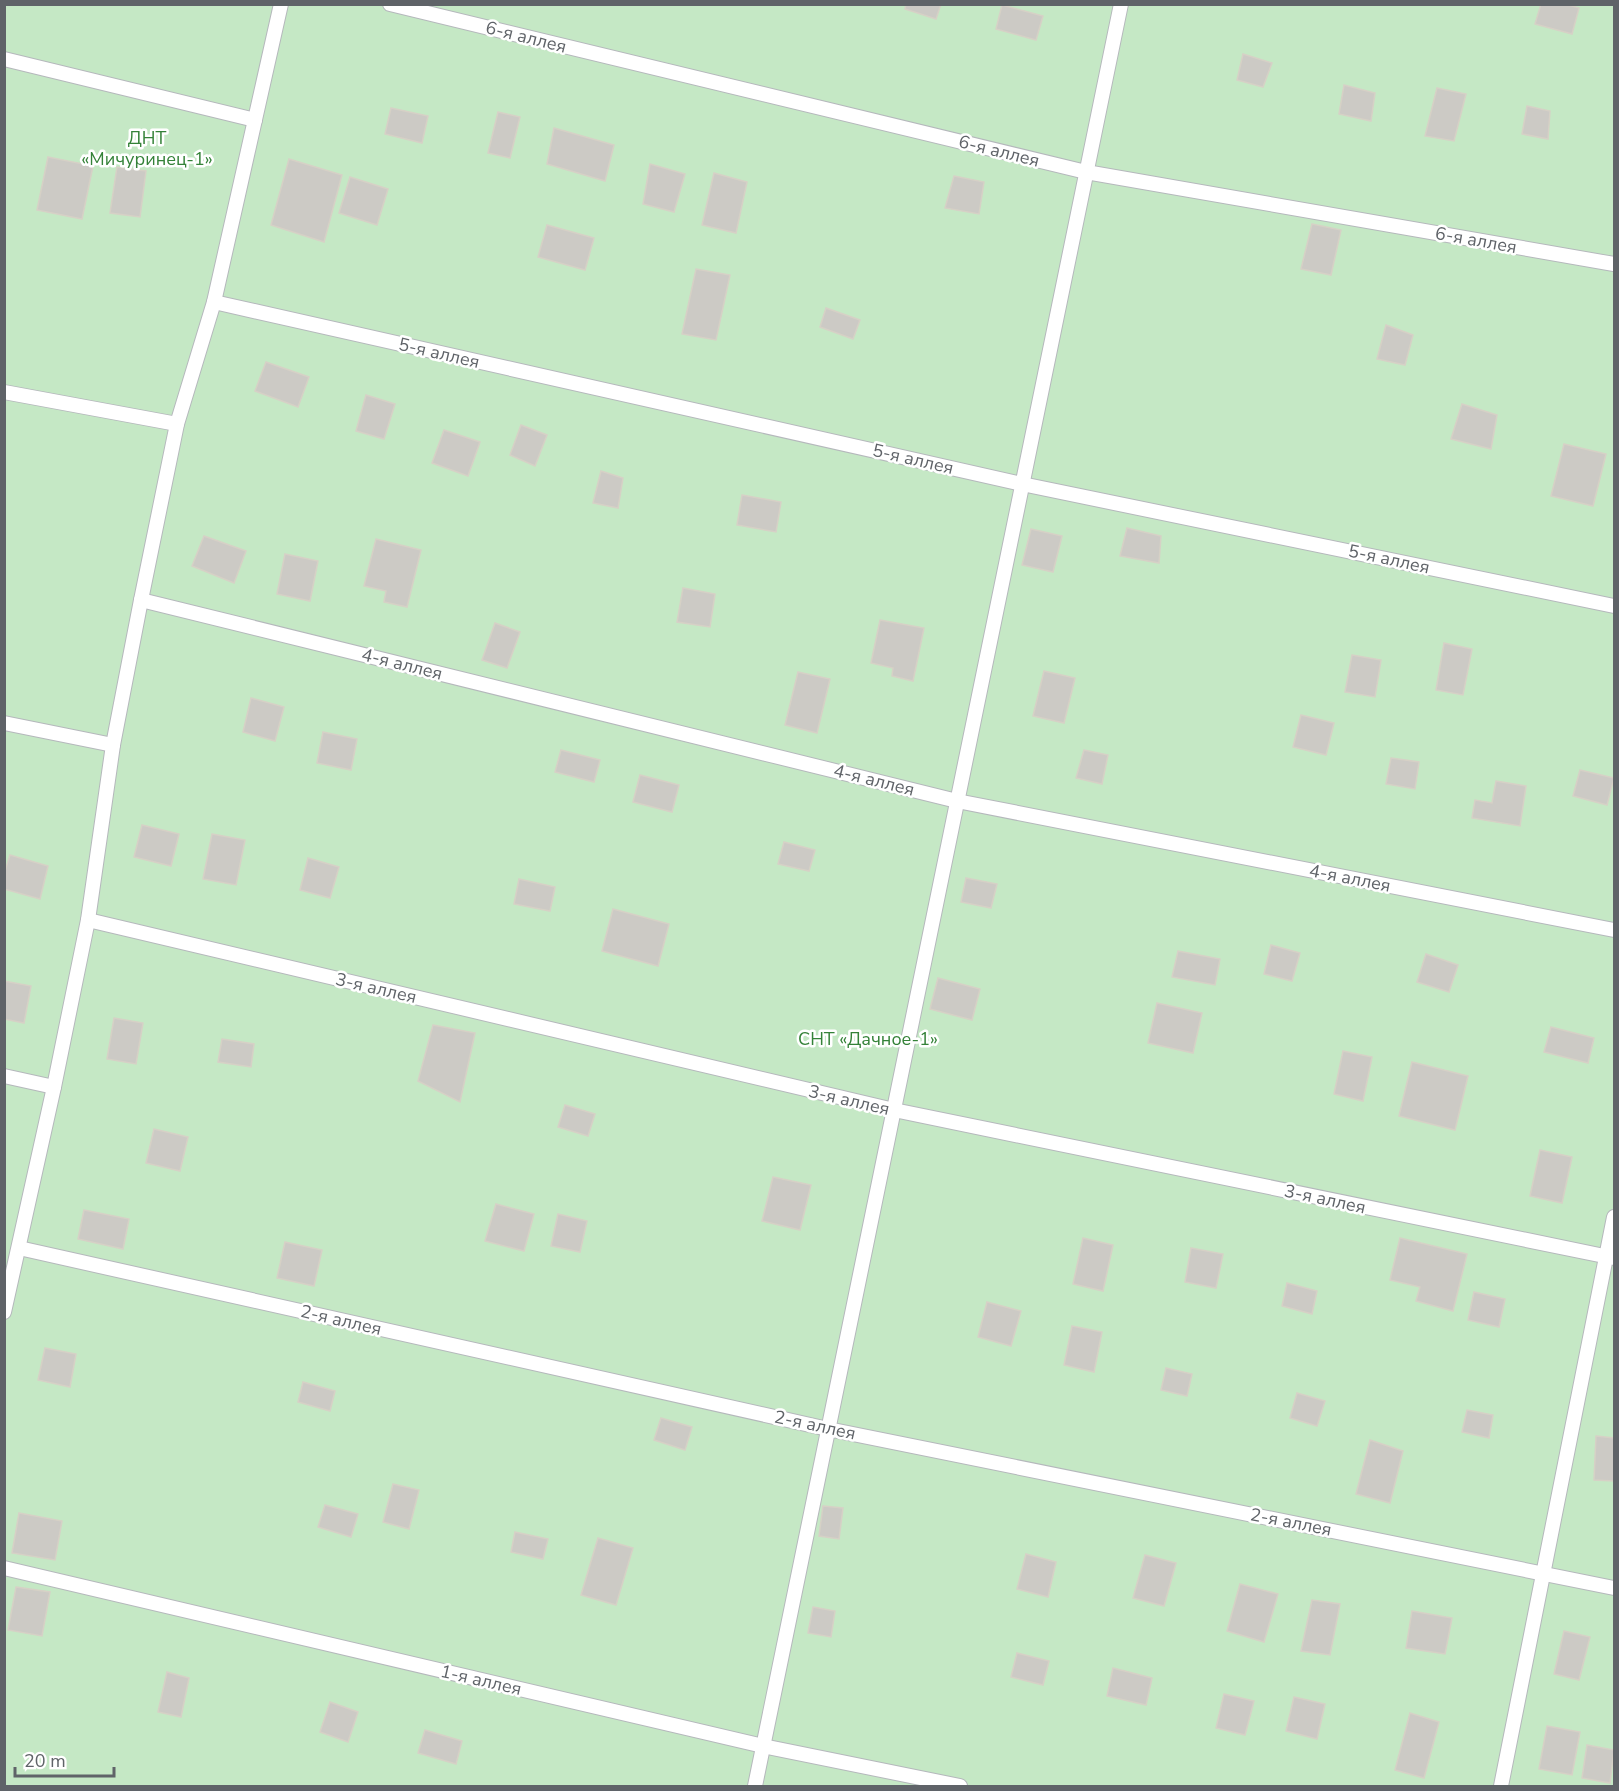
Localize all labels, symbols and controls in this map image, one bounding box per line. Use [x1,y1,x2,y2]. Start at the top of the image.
street label: 6-я аллея [483,15,569,59]
park label: ДНТ «Мичуринец-1» [81,126,213,171]
street label: 6-я аллея [956,129,1042,173]
street label: 6-я аллея [1433,221,1519,259]
street label: 5-я аллея [396,332,482,374]
street label: 5-я аллея [870,438,956,480]
street label: 5-я аллея [1346,539,1432,579]
street label: 4-я аллея [359,642,445,686]
street label: 4-я аллея [831,758,917,802]
street label: 4-я аллея [1307,858,1393,898]
street label: 3-я аллея [333,967,419,1009]
park label: СНТ «Дачное-1» [798,1027,938,1051]
street label: 3-я аллея [806,1079,892,1121]
street label: 3-я аллея [1282,1179,1368,1219]
street label: 2-я аллея [298,1299,384,1341]
street label: 2-я аллея [772,1405,858,1445]
street label: 2-я аллея [1248,1502,1334,1542]
street label: 1-я аллея [438,1659,524,1701]
scale bar [15,1740,114,1778]
text: 20 m [24,1749,66,1773]

